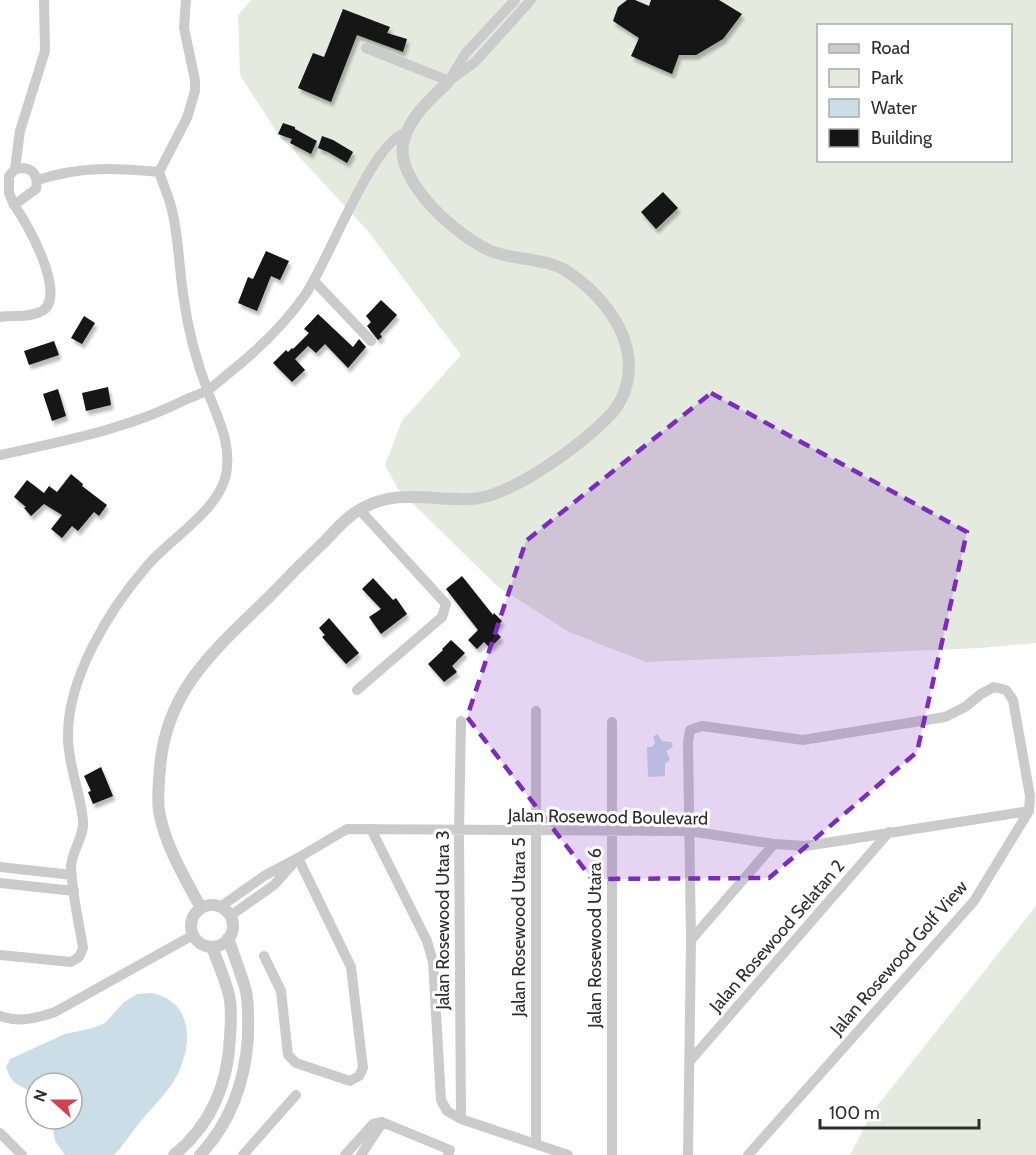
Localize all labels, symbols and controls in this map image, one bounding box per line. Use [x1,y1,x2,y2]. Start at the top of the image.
legend [817,24,1012,162]
text: Road [871,37,910,59]
text: Park [871,67,904,89]
text: Water [871,97,917,119]
text: Building [871,127,933,149]
street label: Jalan Rosewood Boulevard [507,804,708,830]
street label: Jalan Rosewood Utara 3 [432,830,454,1011]
street label: Jalan Rosewood Utara 5 [508,837,530,1018]
street label: Jalan Rosewood Utara 6 [584,848,606,1029]
street label: Jalan Rosewood Selatan 2 [704,855,849,1017]
street label: Jalan Rosewood Golf View [825,876,972,1041]
north arrow [24,1071,84,1131]
text: N [30,1087,51,1104]
scale bar [820,1092,979,1130]
text: 100 m [829,1102,880,1124]

